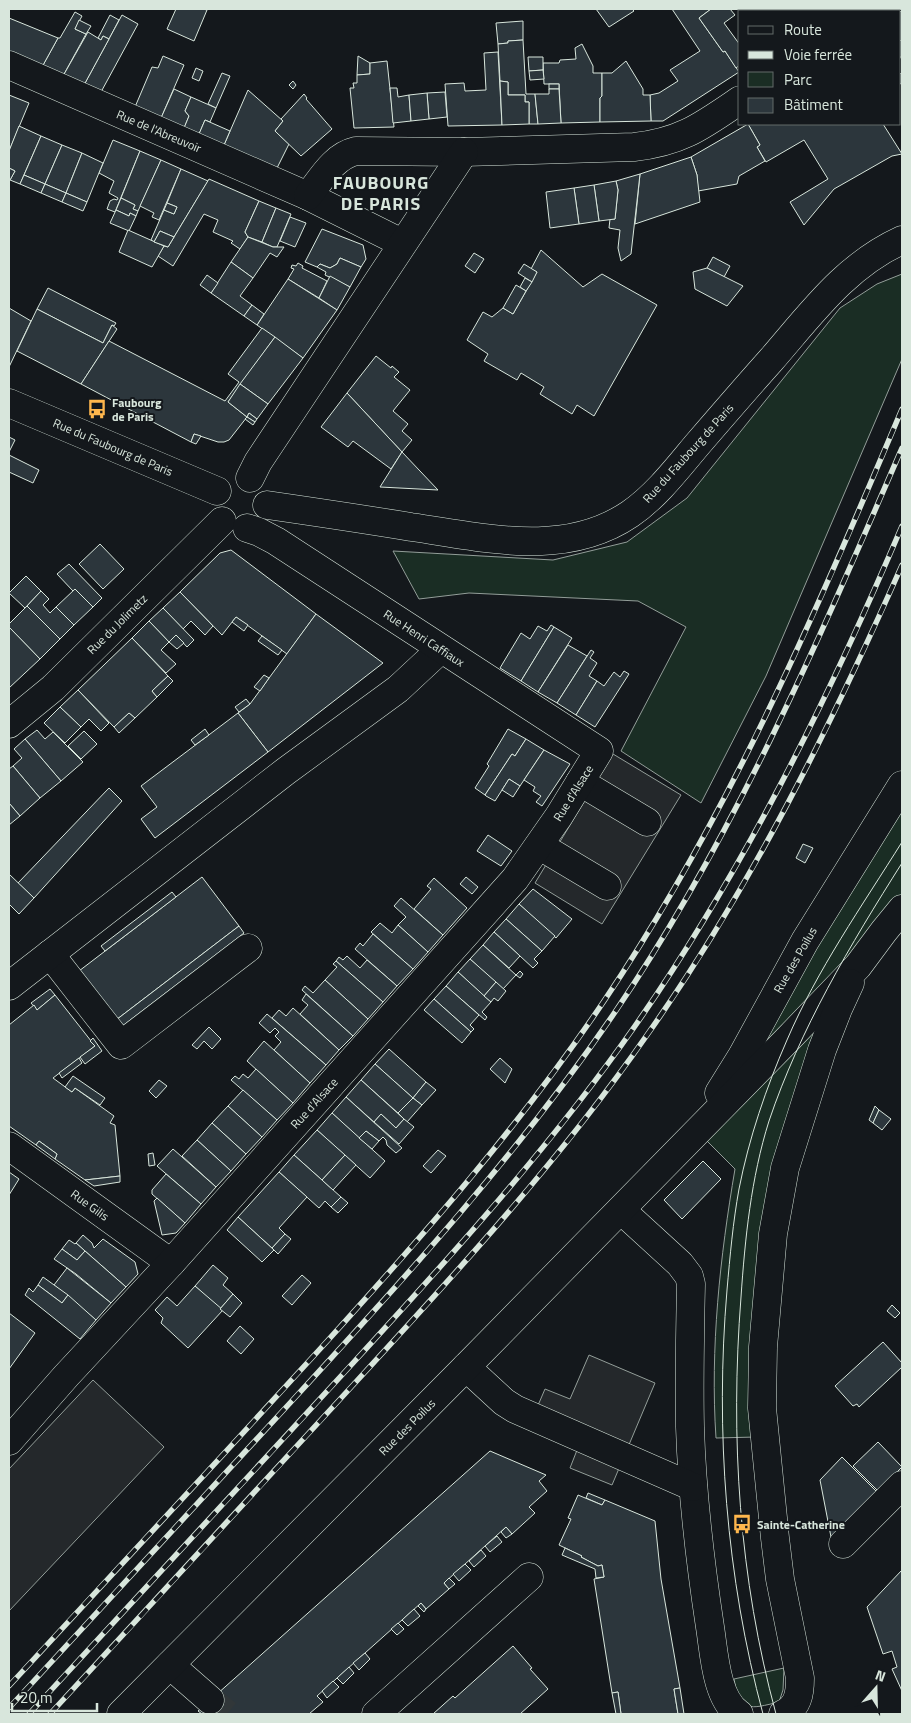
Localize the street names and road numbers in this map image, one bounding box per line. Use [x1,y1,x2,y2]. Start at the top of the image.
street label: Rue de l'Abreuvoir [113,104,205,158]
street label: Rue du Faubourg de Paris [638,399,738,507]
street label: Rue du Faubourg de Paris [50,413,176,481]
street label: Rue du Jolimetz [82,589,152,659]
street label: Rue Henri Caffiaux [380,605,469,672]
street label: Rue d'Alsace [548,761,598,825]
street label: Rue des Poilus [768,923,822,997]
street label: Rue d'Alsace [286,1073,342,1133]
street label: Rue Gilis [67,1185,113,1226]
street label: Rue des Poilus [374,1394,440,1460]

